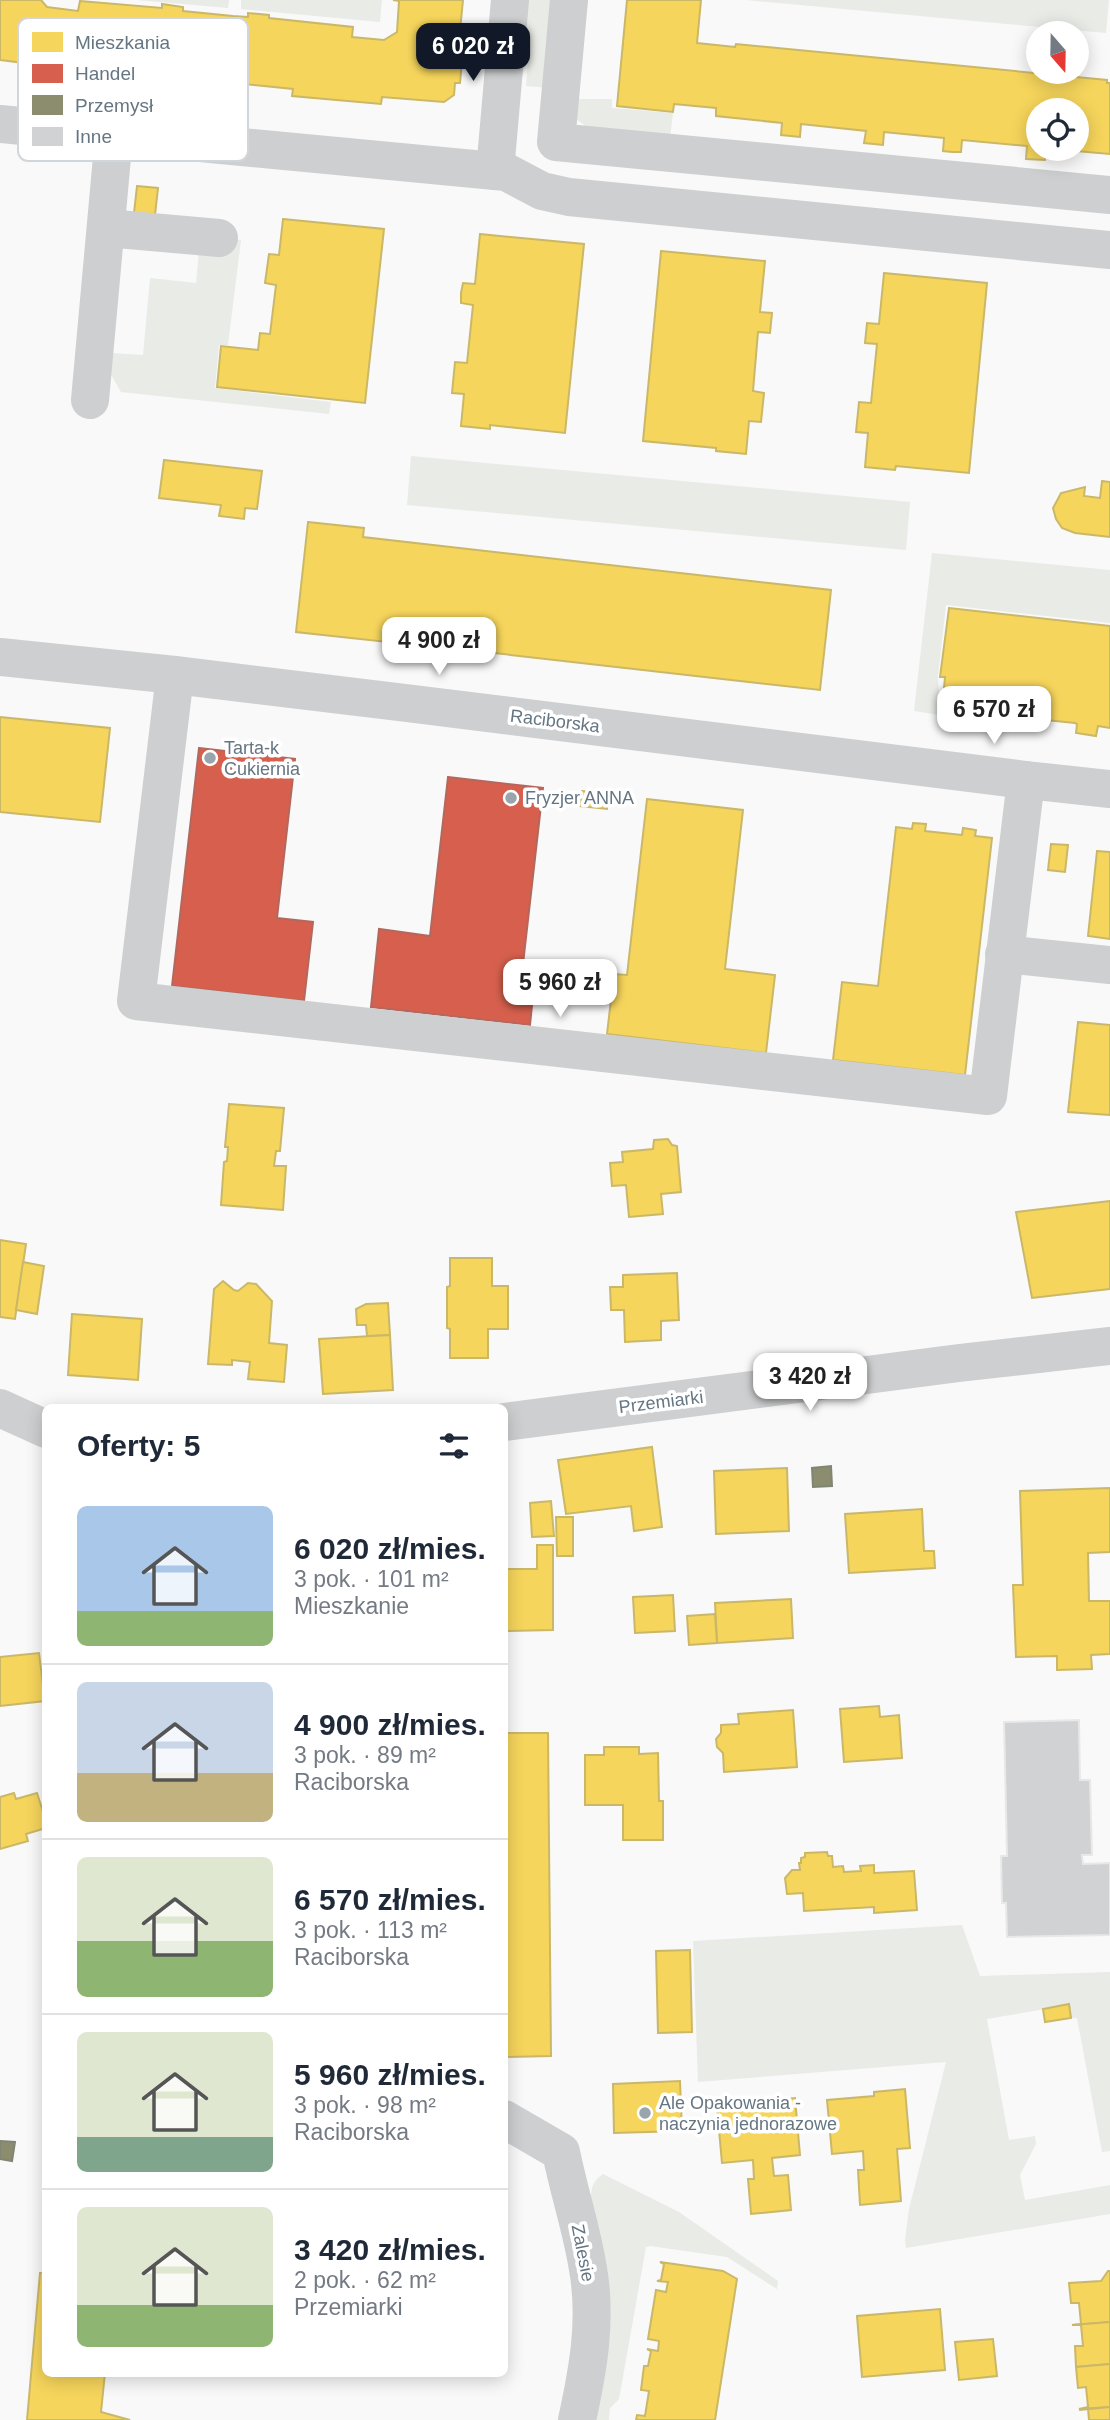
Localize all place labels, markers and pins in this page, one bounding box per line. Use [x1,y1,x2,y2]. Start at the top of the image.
pin: 6 020 zł [401,24,545,83]
pin: 4 900 zł [367,618,511,677]
pin: 6 570 zł [922,686,1066,746]
place label: Tarta-k Cukiernia [224,738,301,779]
marker: Tarta-k Cukiernia [202,750,218,766]
place label: Fryzjer ANNA [525,788,634,808]
marker: Fryzjer ANNA [503,790,519,806]
pin: 5 960 zł [488,960,632,1019]
pin: 3 420 zł [738,1354,882,1413]
place label: Ale Opakowania - naczynia jednorazowe [659,2093,837,2134]
marker: Ale Opakowania - naczynia jednorazowe [637,2105,653,2121]

